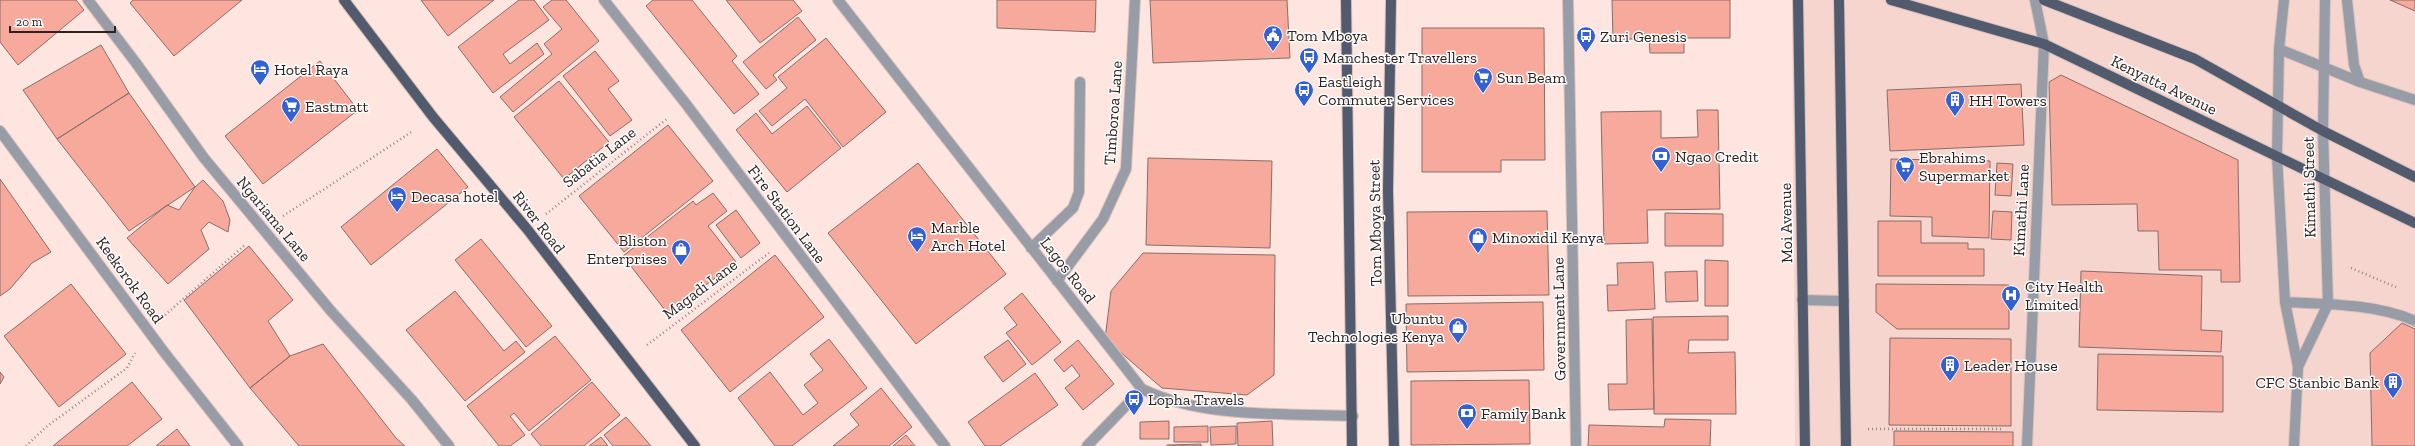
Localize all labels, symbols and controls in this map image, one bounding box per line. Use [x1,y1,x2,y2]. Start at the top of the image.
scale bar [10,8,115,34]
text: 20 m [16,15,43,29]
public building icon: Tom Mboya [1262,24,1284,52]
bus stop icon: Zuri Genesis [1575,25,1597,53]
place label: Tom Mboya [1287,26,1368,45]
place label: Zuri Genesis [1600,27,1687,46]
bus stop icon: Manchester Travellers [1298,46,1320,74]
place label: Manchester Travellers [1323,48,1477,67]
street label: Kenyatta Avenue [2108,51,2220,119]
hotel icon: Hotel Raya [249,58,271,86]
place label: Hotel Raya [274,60,349,79]
street label: Timboroa Lane [1100,60,1126,166]
supermarket icon: Sun Beam [1472,66,1494,94]
place label: Sun Beam [1497,68,1566,87]
place label: Eastleigh Commuter Services [1318,72,1454,109]
bus stop icon: Eastleigh Commuter Services [1293,79,1315,107]
building icon: HH Towers [1944,89,1966,117]
place label: HH Towers [1969,91,2047,110]
supermarket icon: Eastmatt [280,95,302,123]
place label: Eastmatt [305,97,369,116]
street label: Sabatia Lane [559,123,639,191]
street label: Kimathi Street [2299,136,2319,238]
bank icon: Ngao Credit [1650,145,1672,173]
place label: Ngao Credit [1675,147,1759,166]
place label: Ebrahims Supermarket [1919,148,2009,185]
supermarket icon: Ebrahims Supermarket [1894,155,1916,183]
street label: Tom Mboya Street [1364,159,1386,287]
street label: Fire Station Lane [744,161,830,267]
street label: Kimathi Lane [2009,163,2033,257]
street label: Ngariama Lane [233,173,315,265]
street label: Moi Avenue [1776,183,1796,263]
hotel icon: Decasa hotel [386,185,408,213]
place label: Decasa hotel [411,187,498,206]
street label: River Road [509,187,569,257]
place label: Marble Arch Hotel [931,218,1006,255]
hotel icon: Marble Arch Hotel [906,225,928,253]
shop icon: Minoxidil Kenya [1467,226,1489,254]
place label: Minoxidil Kenya [1492,228,1604,247]
place label: Bliston Enterprises [587,231,668,268]
street label: Keekorok Road [92,233,168,327]
street label: Lagos Road [1036,233,1100,307]
shop icon: Bliston Enterprises [670,238,692,266]
street label: Magadi Lane [659,255,741,323]
street label: Government Lane [1548,257,1570,381]
place label: City Health Limited [2025,277,2103,314]
hospital icon: City Health Limited [2000,284,2022,312]
place label: Ubuntu Technologies Kenya [1308,309,1444,346]
shop icon: Ubuntu Technologies Kenya [1447,316,1469,344]
building icon: Leader House [1939,354,1961,382]
place label: Leader House [1964,356,2058,375]
building icon: CFC Stanbic Bank [2382,371,2404,399]
place label: CFC Stanbic Bank [2255,373,2380,392]
bus stop icon: Lopha Travels [1123,388,1145,416]
place label: Lopha Travels [1148,390,1244,409]
bank icon: Family Bank [1456,402,1478,430]
place label: Family Bank [1481,404,1567,423]

